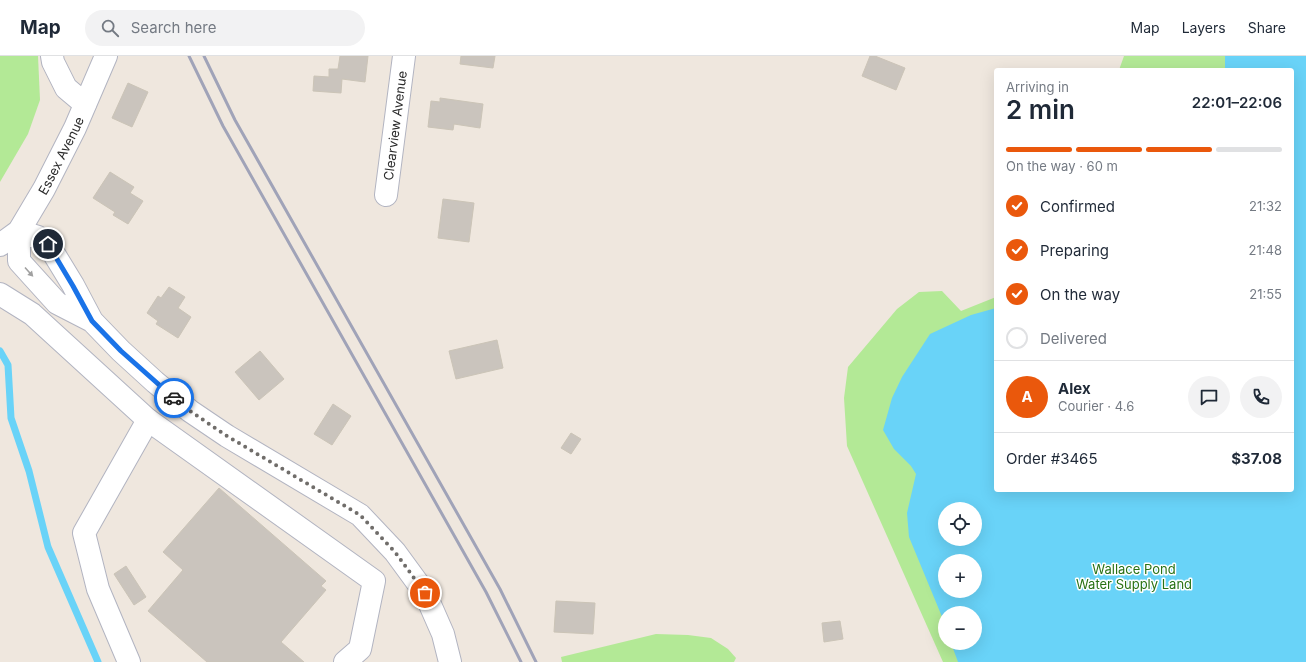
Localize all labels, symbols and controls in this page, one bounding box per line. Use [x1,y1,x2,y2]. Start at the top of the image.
search box [85,10,365,46]
text: Map [20,16,61,39]
icon: search [99,17,121,39]
text: Search here [131,18,216,37]
text: Map [1131,19,1160,36]
text: Layers [1182,19,1226,36]
text: Share [1248,19,1286,36]
street label: Clearview Avenue [380,70,410,181]
text: Arriving in [1006,79,1069,95]
text: 22:01–22:06 [1192,93,1282,112]
text: 2 min [1006,94,1075,125]
street label: Essex Avenue [34,114,87,198]
text: On the way · 60 m [1006,158,1118,174]
icon: check [1006,195,1028,217]
text: Confirmed [1040,197,1115,216]
text: 21:32 [1249,198,1282,214]
pin [31,227,65,261]
icon: home [37,233,59,255]
icon: check [1006,239,1028,261]
text: Preparing [1040,241,1109,260]
text: 21:48 [1249,242,1282,258]
one-way arrow [24,267,34,277]
icon: check [1006,283,1028,305]
text: On the way [1040,285,1120,304]
text: 21:55 [1249,286,1282,302]
text: Delivered [1040,329,1107,348]
button: chat [1188,376,1230,418]
button: phone [1240,376,1282,418]
courier [154,378,194,418]
text: Alex [1058,379,1091,398]
icon: car [163,387,185,409]
text: A [1021,387,1033,406]
text: Courier · 4.6 [1058,398,1134,414]
text: Order #3465 [1006,449,1098,468]
text: $37.08 [1231,449,1282,468]
map controls [938,502,982,650]
button: locate [938,502,982,546]
button: + [938,554,982,598]
park label: Wallace Pond Water Supply Land [1076,561,1192,592]
pin [408,576,442,610]
icon: bag [414,582,436,604]
button: − [938,606,982,650]

